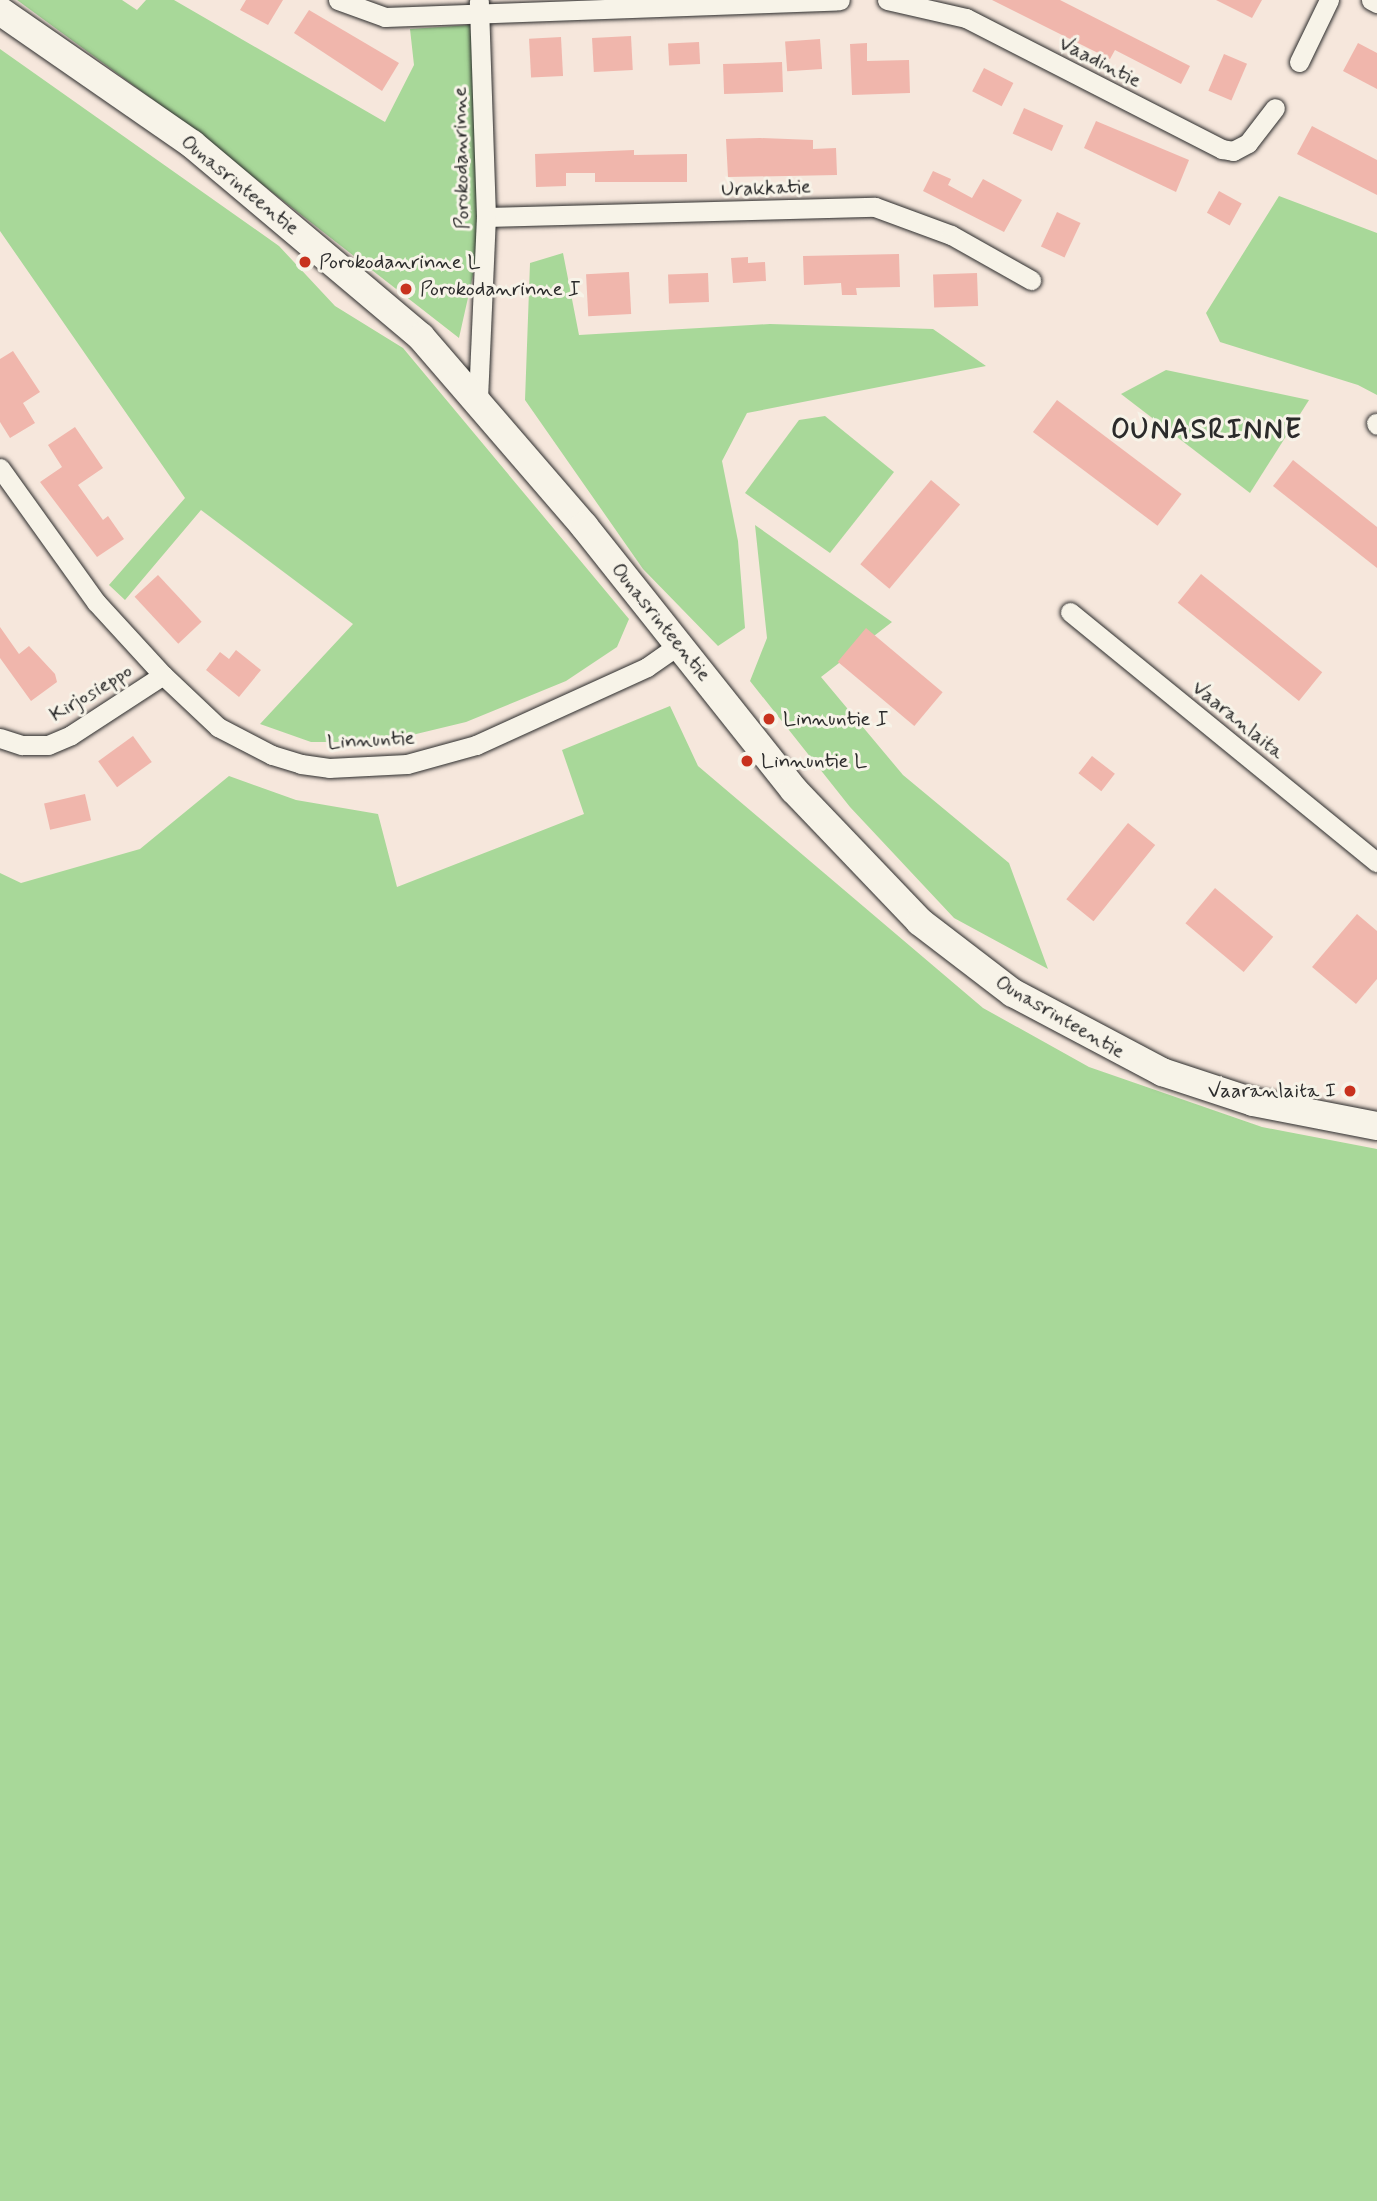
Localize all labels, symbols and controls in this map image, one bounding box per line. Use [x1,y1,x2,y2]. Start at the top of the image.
street label: Vaadintie [1055,31,1145,93]
street label: Porokodanrinne [447,86,475,230]
street label: Ounasrinteentie [176,129,304,241]
street label: Urakkatie [721,174,811,202]
place label: Porokodanrinne L [319,249,481,275]
marker: Porokodanrinne L [297,254,313,270]
place label: Porokodanrinne I [420,276,580,302]
marker: Porokodanrinne I [398,281,414,297]
district label: OUNASRINNE [1110,414,1304,448]
street label: Ounasrinteentie [605,558,717,686]
street label: Kirjosieppo [45,658,137,728]
street label: Vaaranlaita [1187,675,1289,765]
place label: Linnuntie I [783,706,887,732]
marker: Linnuntie I [761,711,777,727]
street label: Linnuntie [327,725,415,755]
place label: Linnuntie L [761,748,867,774]
marker: Linnuntie L [739,753,755,769]
street label: Ounasrinteentie [991,970,1129,1064]
place label: Vaaranlaita I [1208,1078,1336,1104]
marker: Vaaranlaita I [1342,1083,1358,1099]

